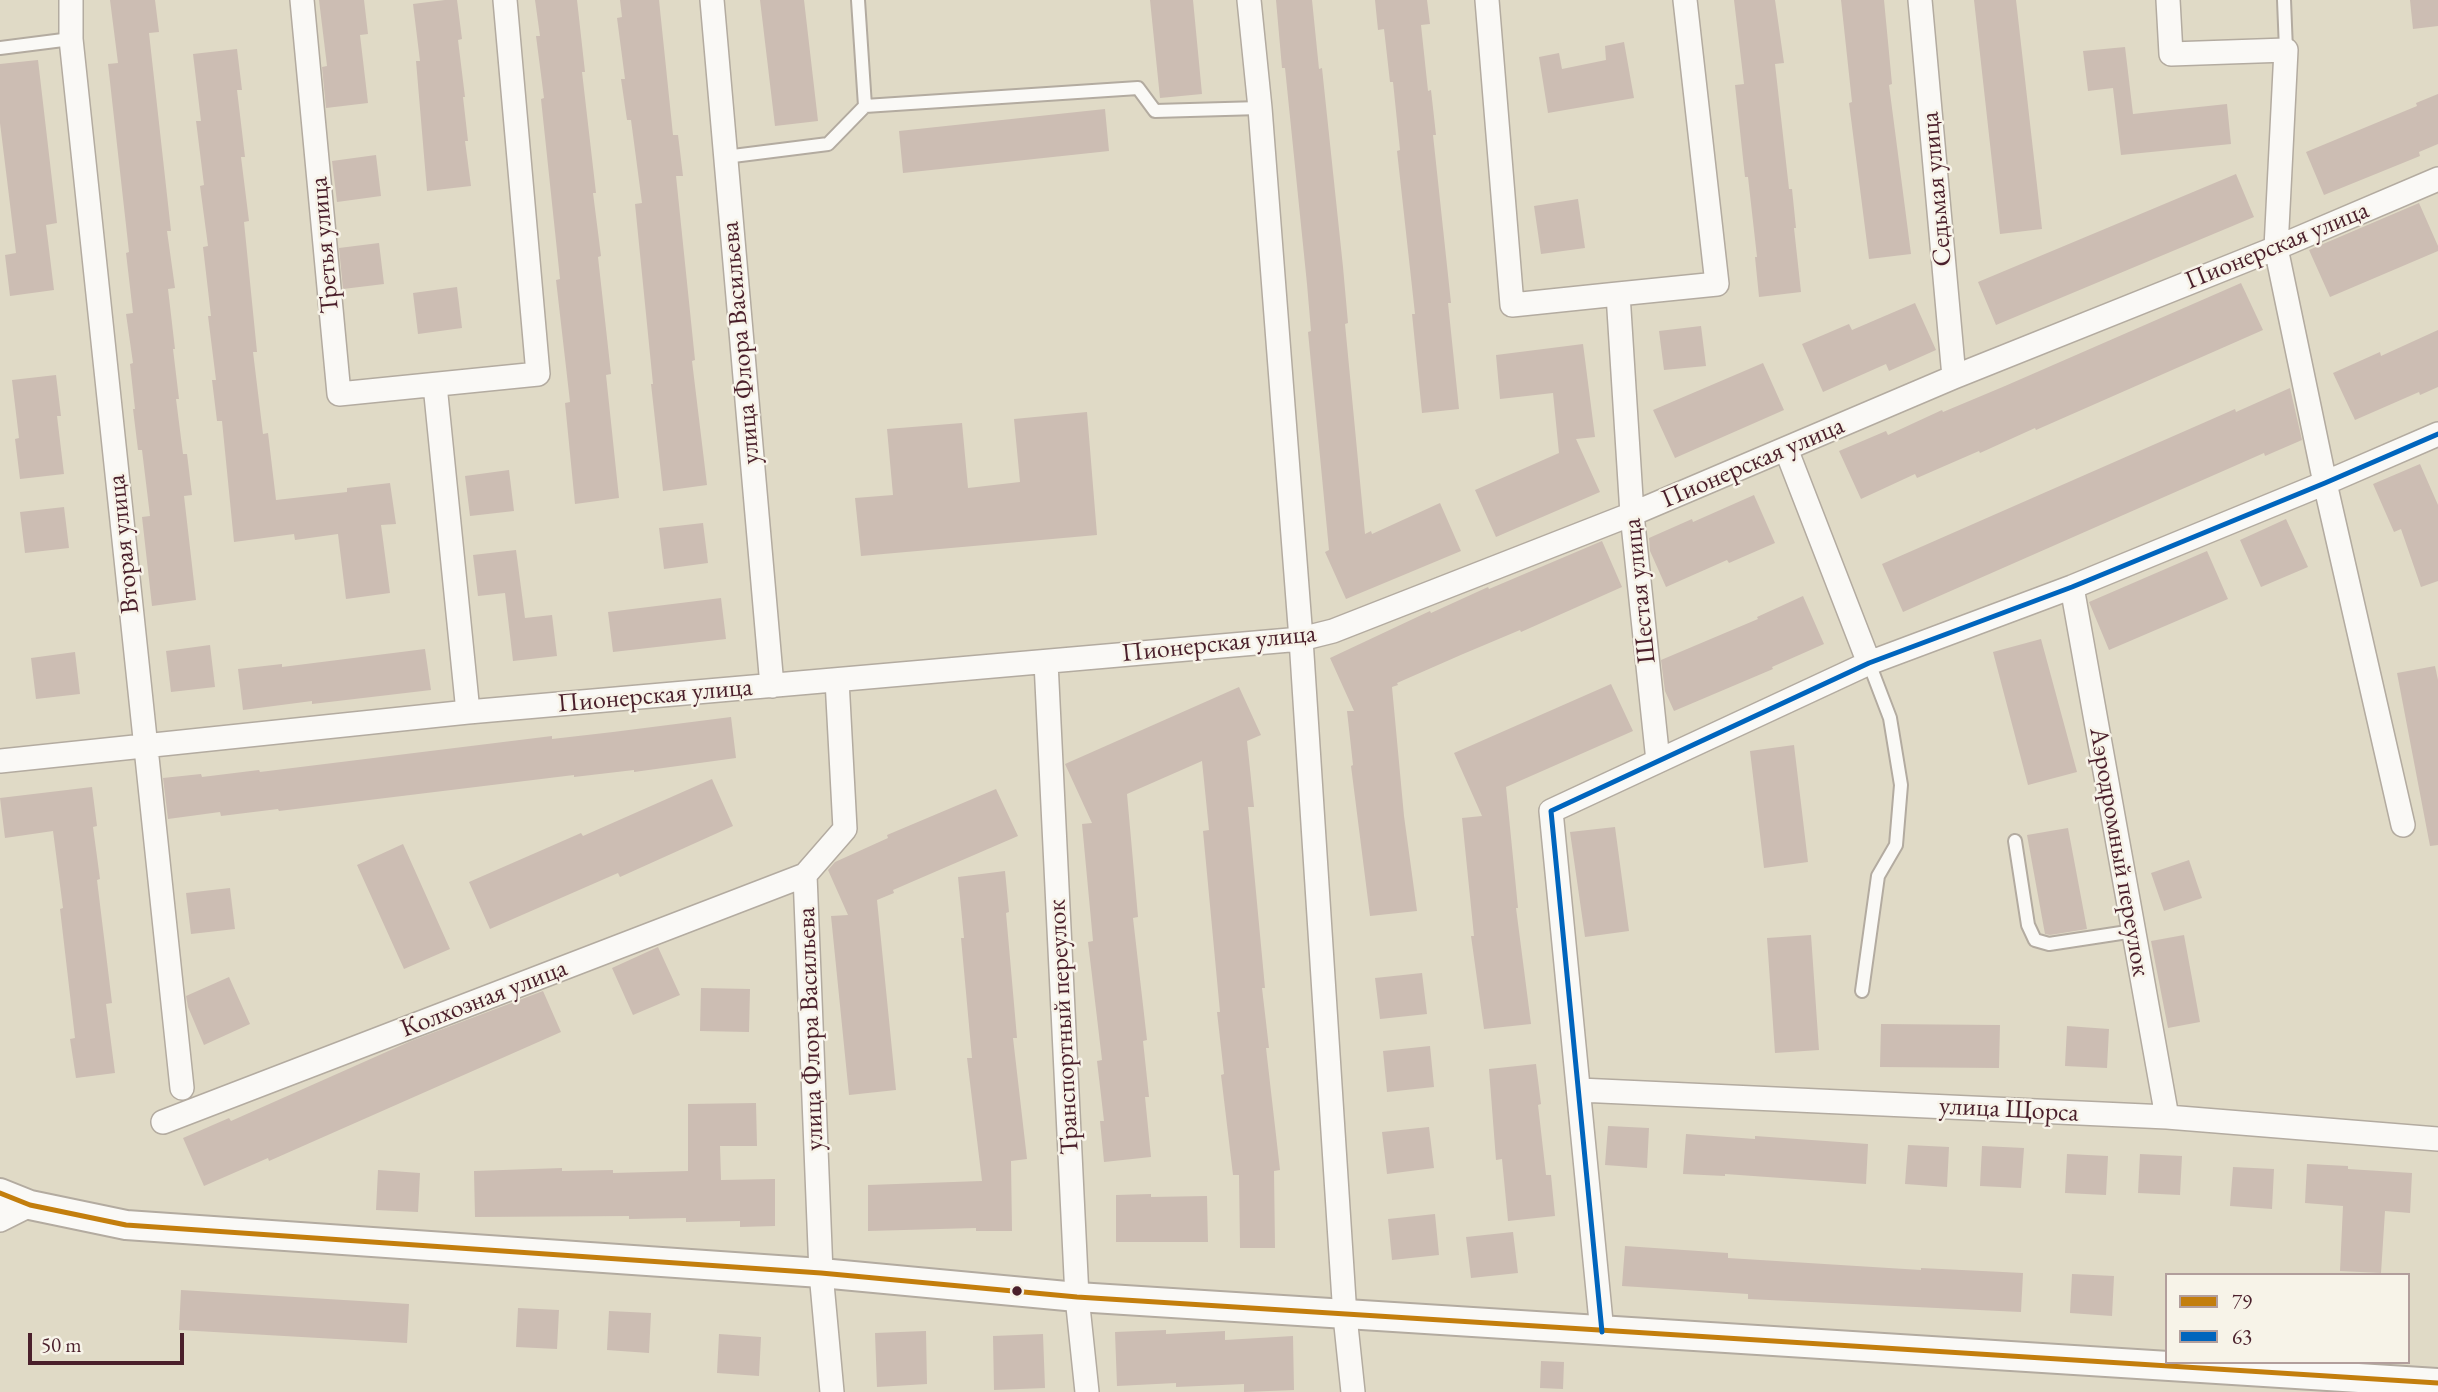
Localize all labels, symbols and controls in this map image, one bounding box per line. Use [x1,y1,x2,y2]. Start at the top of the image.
street label: Седьмая улица [1915,110,1959,268]
street label: Третья улица [303,175,347,315]
street label: Пионерская улица [2181,195,2373,297]
street label: улица Флора Васильева [715,220,767,466]
street label: Пионерская улица [1657,410,1849,516]
street label: Вторая улица [101,473,147,615]
street label: Шестая улица [1617,517,1663,665]
street label: Пионерская улица [1120,618,1318,670]
street label: Пионерская улица [556,672,754,720]
street label: Аэродромный переулок [2082,725,2156,979]
street label: Транспортный переулок [1042,898,1086,1156]
street label: улица Флора Васильева [791,907,831,1151]
street label: Колхозная улица [396,953,572,1045]
street label: улица Щорса [1938,1091,2080,1129]
legend [2165,1273,2410,1364]
unlabelled marker [1010,1284,1024,1298]
text: 79 [2232,1288,2252,1315]
scale bar [32,1318,187,1362]
text: 63 [2232,1323,2252,1350]
text: 50 m [41,1331,82,1358]

